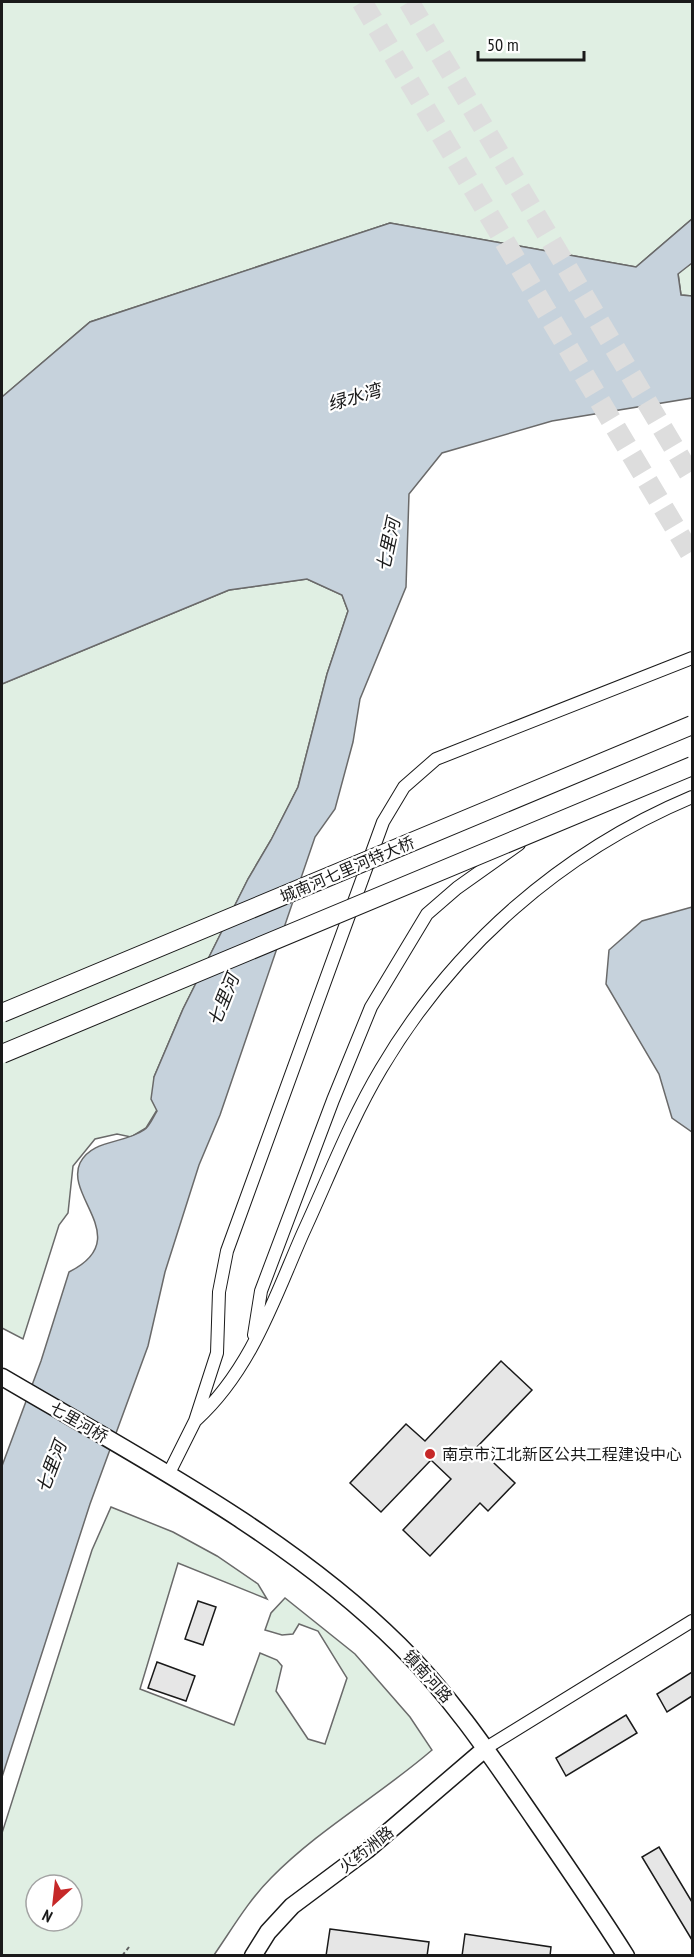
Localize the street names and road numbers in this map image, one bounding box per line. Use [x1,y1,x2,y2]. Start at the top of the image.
street label: 城南河七里河特大桥 [277,832,417,906]
street label: 七里河桥 [46,1397,112,1447]
street label: 镇南河路 [399,1646,457,1706]
street label: 火药洲路 [335,1821,397,1877]

